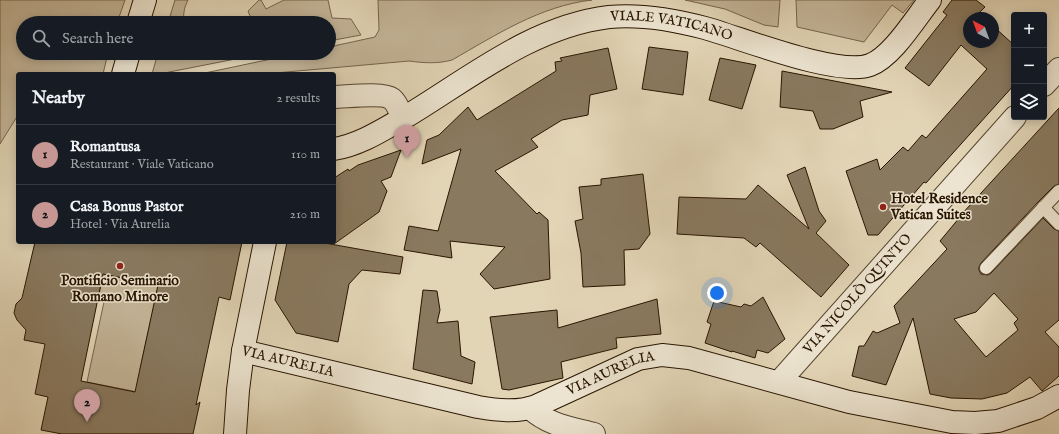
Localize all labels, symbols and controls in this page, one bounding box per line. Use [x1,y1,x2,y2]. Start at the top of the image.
street label: VIALE VATICANO [609,7,735,45]
north arrow [963,12,999,48]
map controls [1011,12,1047,120]
button: + [1011,12,1047,48]
search box [16,16,336,60]
icon: search [30,27,52,49]
text: Search here [62,29,133,48]
button: − [1011,48,1047,84]
button: layers [1011,84,1047,120]
text: Nearby [32,88,85,109]
text: 2 results [276,90,320,107]
pin: 1 [394,125,420,158]
text: Romantusa [70,137,140,156]
text: 1 [43,146,47,163]
text: 110 m [291,146,320,163]
text: Restaurant · Viale Vaticano [70,156,214,173]
place label: Hotel Residence Vatican Suites [890,190,988,224]
text: Casa Bonus Pastor [70,197,183,216]
marker: Hotel Residence Vatican Suites [878,202,888,212]
text: 2 [42,206,48,223]
text: 210 m [290,206,320,223]
text: Hotel · Via Aurelia [70,216,170,233]
street label: VIA NICOLÒ QUINTO [799,230,916,358]
marker: Pontificio Seminario Romano Minore [115,261,125,271]
place label: Pontificio Seminario Romano Minore [61,272,179,306]
your location [707,283,727,303]
street label: VIA AURELIA [239,342,336,381]
street label: VIA AURELIA [563,347,656,400]
pin: 2 [74,389,100,422]

